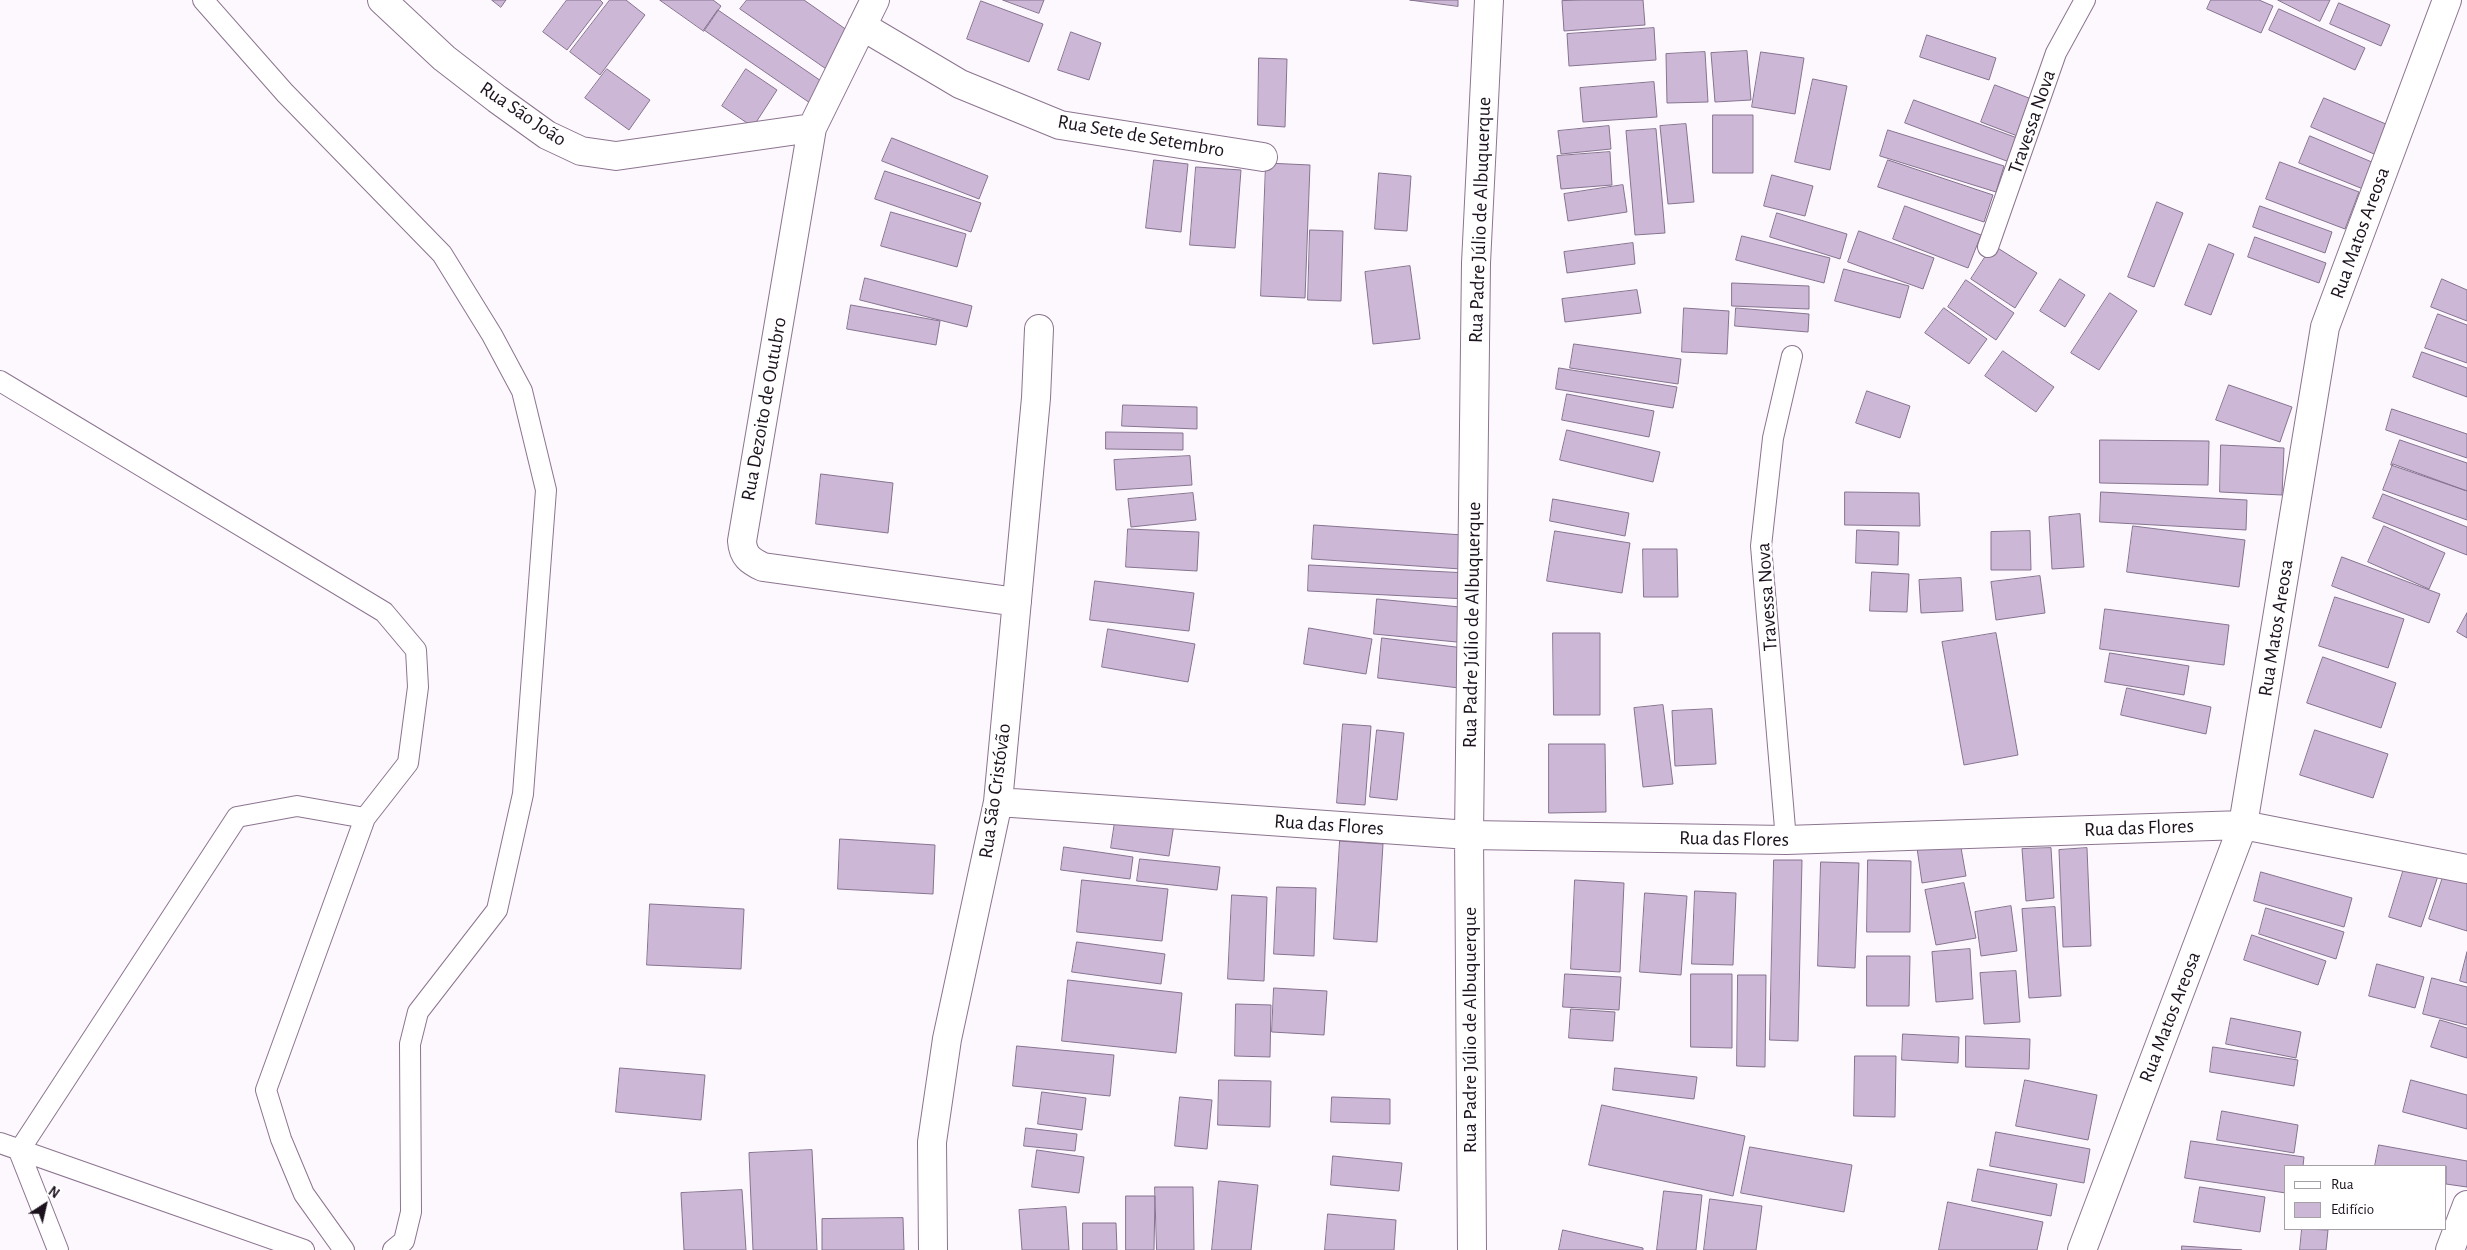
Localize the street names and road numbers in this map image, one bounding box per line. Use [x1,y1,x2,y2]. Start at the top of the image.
street label: Travessa Nova [2003,67,2061,177]
street label: Rua São João [475,76,571,152]
street label: Rua Padre Júlio de Albuquerque [1464,96,1496,344]
street label: Rua Sete de Setembro [1056,109,1226,163]
street label: Rua Matos Areosa [2325,164,2395,302]
street label: Rua Dezoito de Outubro [736,315,792,503]
street label: Rua Padre Júlio de Albuquerque [1458,502,1486,748]
street label: Travessa Nova [1751,542,1783,652]
street label: Rua Matos Areosa [2253,558,2299,698]
street label: Rua São Cristóvão [974,722,1016,860]
street label: Rua das Flores [1273,809,1385,841]
street label: Rua das Flores [2084,814,2194,842]
street label: Rua das Flores [1679,826,1789,852]
street label: Rua Padre Júlio de Albuquerque [1458,907,1482,1153]
street label: Rua Matos Areosa [2134,948,2206,1086]

